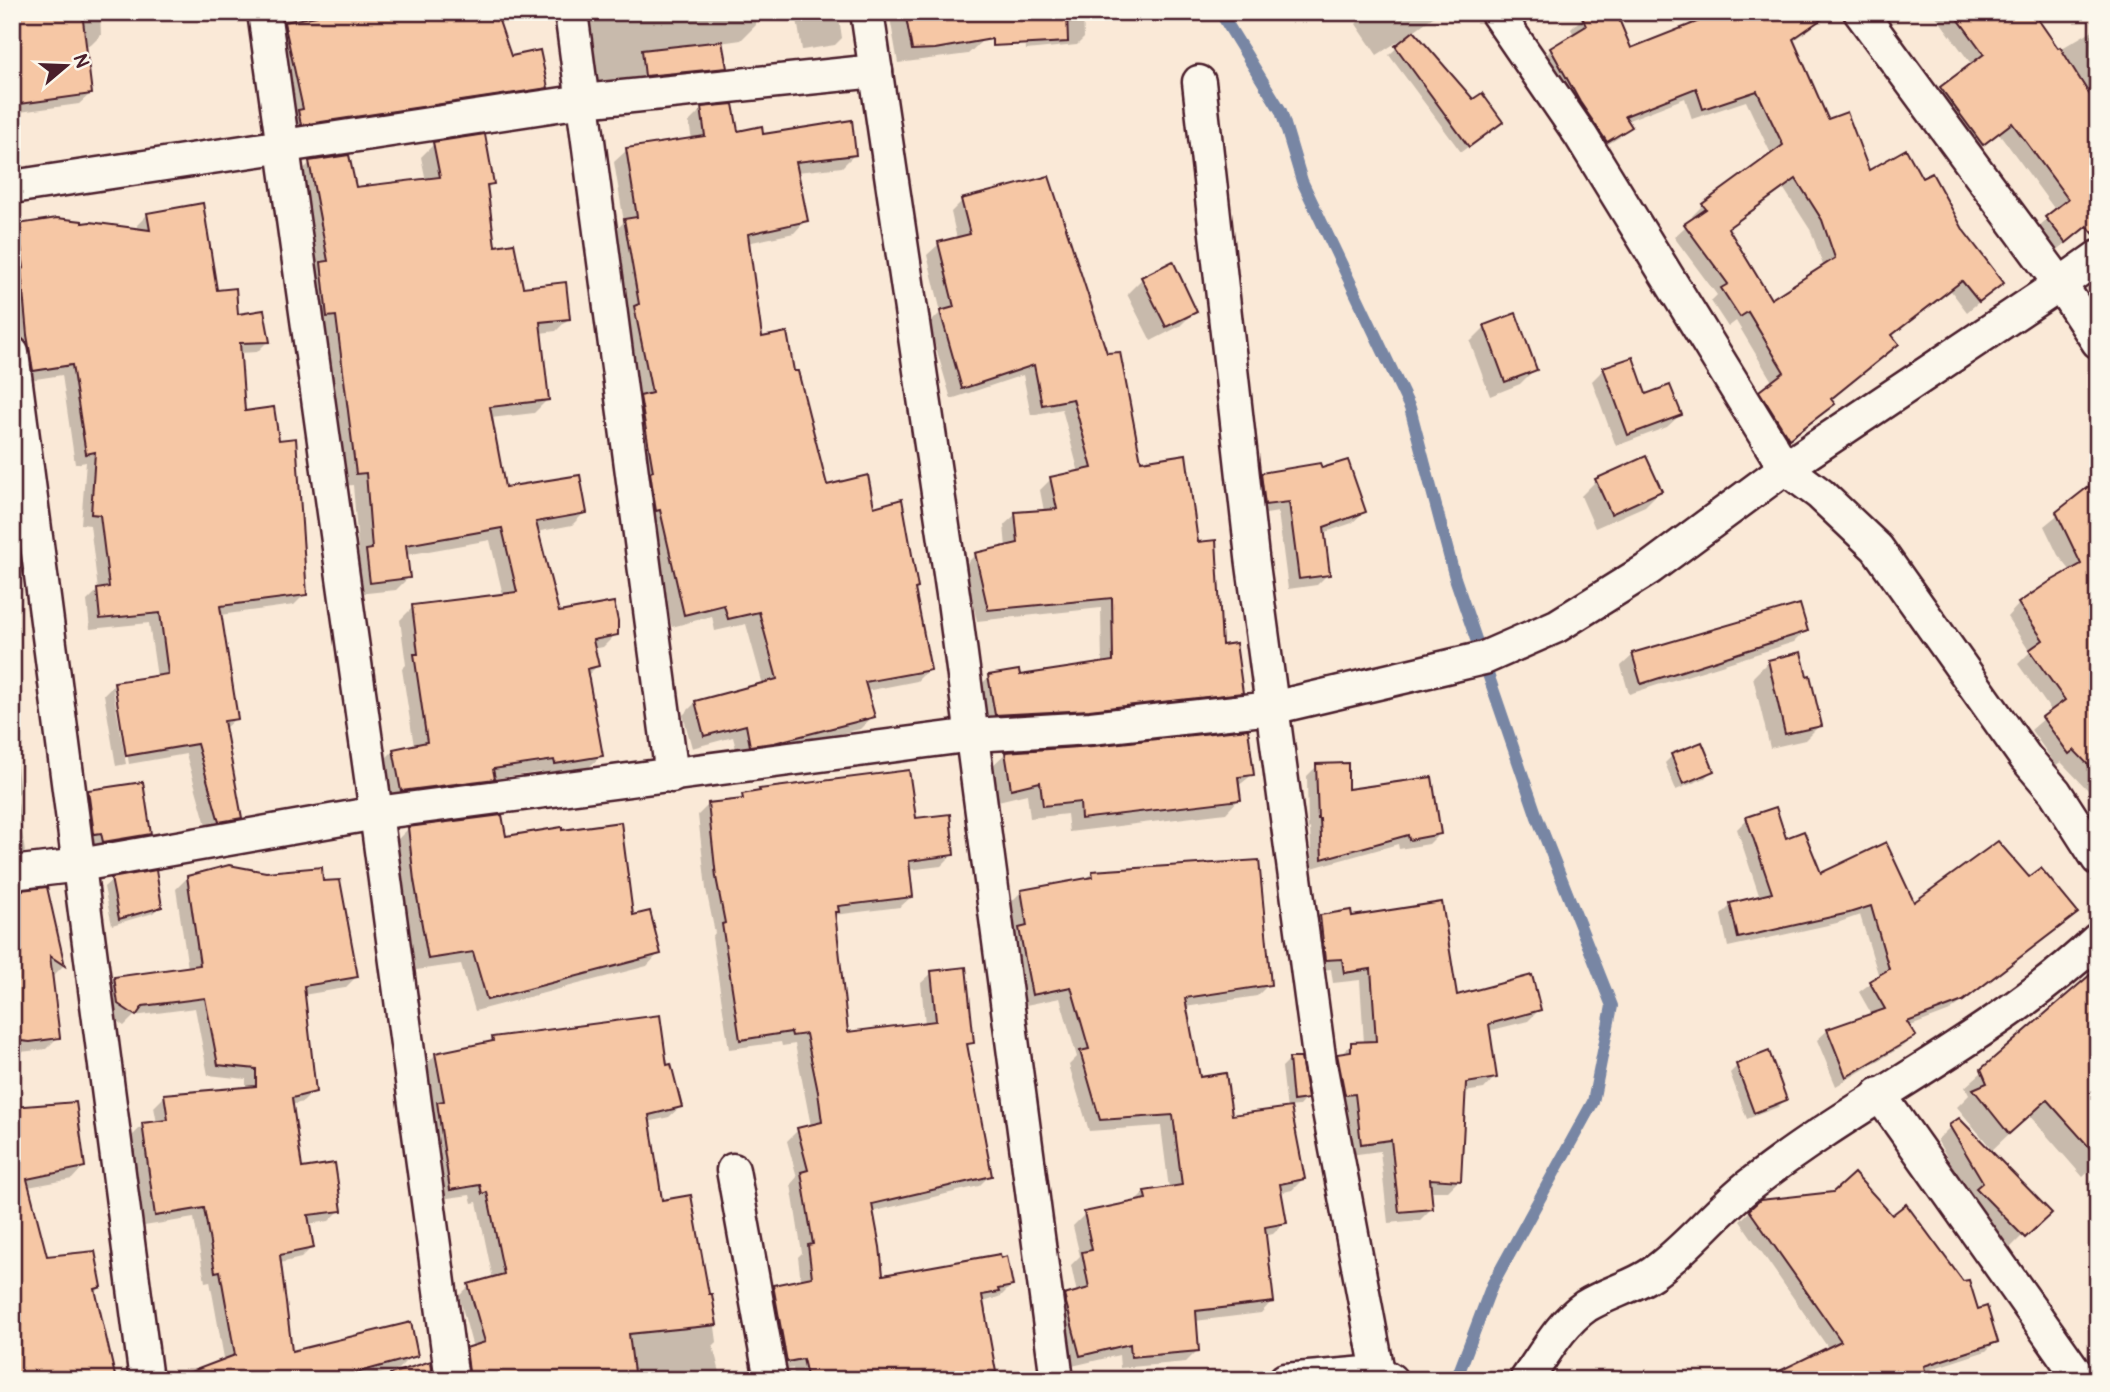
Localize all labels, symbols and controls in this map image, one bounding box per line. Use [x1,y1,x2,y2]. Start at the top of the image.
north arrow [32,32,102,102]
text: N [68,51,95,71]

